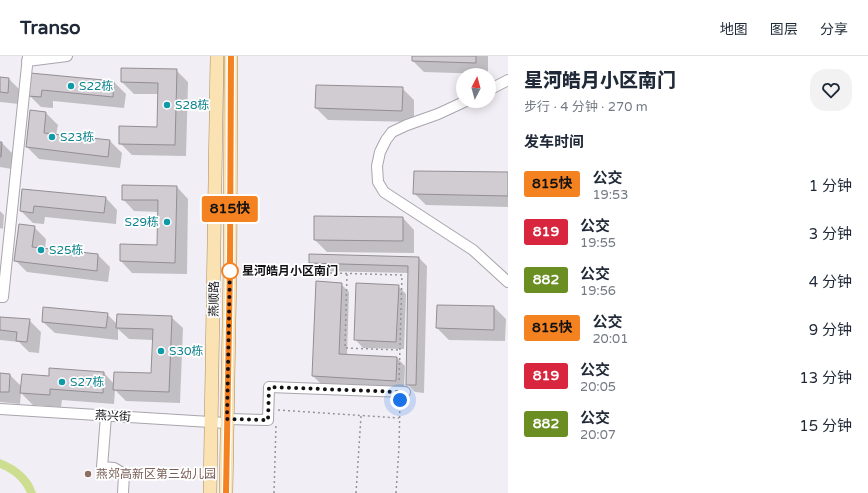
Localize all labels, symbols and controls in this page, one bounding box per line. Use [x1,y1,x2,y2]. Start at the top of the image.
text: Transo [20,17,81,39]
text: 地图 [720,21,748,38]
text: 图层 [770,21,798,38]
text: 分享 [820,21,848,38]
north arrow [456,68,496,108]
map controls [456,68,496,108]
button: heart [810,69,852,111]
text: 星河皓月小区南门 [524,70,676,92]
place label: S22栋 [79,79,113,93]
marker: S22栋 [66,81,76,91]
place label: S28栋 [175,98,209,112]
text: 步行 · 4 分钟 · 270 m [524,99,648,115]
marker: S28栋 [162,100,172,110]
place label: S23栋 [60,130,94,144]
marker: S23栋 [47,132,57,142]
text: 发车时间 [524,133,584,151]
text: 公交 [592,169,622,187]
text: 815快 [532,175,572,192]
text: 1 分钟 [809,177,852,195]
text: 19:53 [592,187,628,203]
line badge: 815快 [202,196,258,222]
text: 815快 [210,200,250,217]
place label: S29栋 [125,215,159,229]
marker: S29栋 [162,217,172,227]
text: 公交 [580,217,610,235]
text: 819 [533,223,559,240]
text: 3 分钟 [809,225,852,243]
text: 19:55 [580,235,616,251]
place label: S25栋 [49,243,83,257]
marker: S25栋 [36,245,46,255]
marker: 星河皓月小区南门 [221,262,239,280]
place label: 星河皓月小区南门 [242,264,338,278]
text: 公交 [580,265,610,283]
text: 882 [533,271,559,288]
text: 4 分钟 [809,273,852,291]
street label: 燕顺路 [207,281,221,317]
text: 19:56 [580,283,616,299]
text: 公交 [592,313,622,331]
text: 815快 [532,319,572,336]
text: 9 分钟 [809,321,852,339]
text: 20:01 [592,331,628,347]
place label: S30栋 [169,344,203,358]
marker: S30栋 [156,346,166,356]
text: 公交 [580,361,610,379]
text: 819 [533,367,559,384]
text: 13 分钟 [799,369,852,387]
place label: S27栋 [70,375,104,389]
marker: S27栋 [57,377,67,387]
text: 20:05 [580,379,616,395]
your location [390,390,410,410]
street label: 燕兴街 [95,408,131,424]
text: 公交 [580,409,610,427]
text: 882 [533,415,559,432]
text: 15 分钟 [799,417,852,435]
text: 20:07 [580,427,616,443]
place label: 燕郊高新区第三幼儿园 [96,467,216,481]
marker: 燕郊高新区第三幼儿园 [83,469,93,479]

